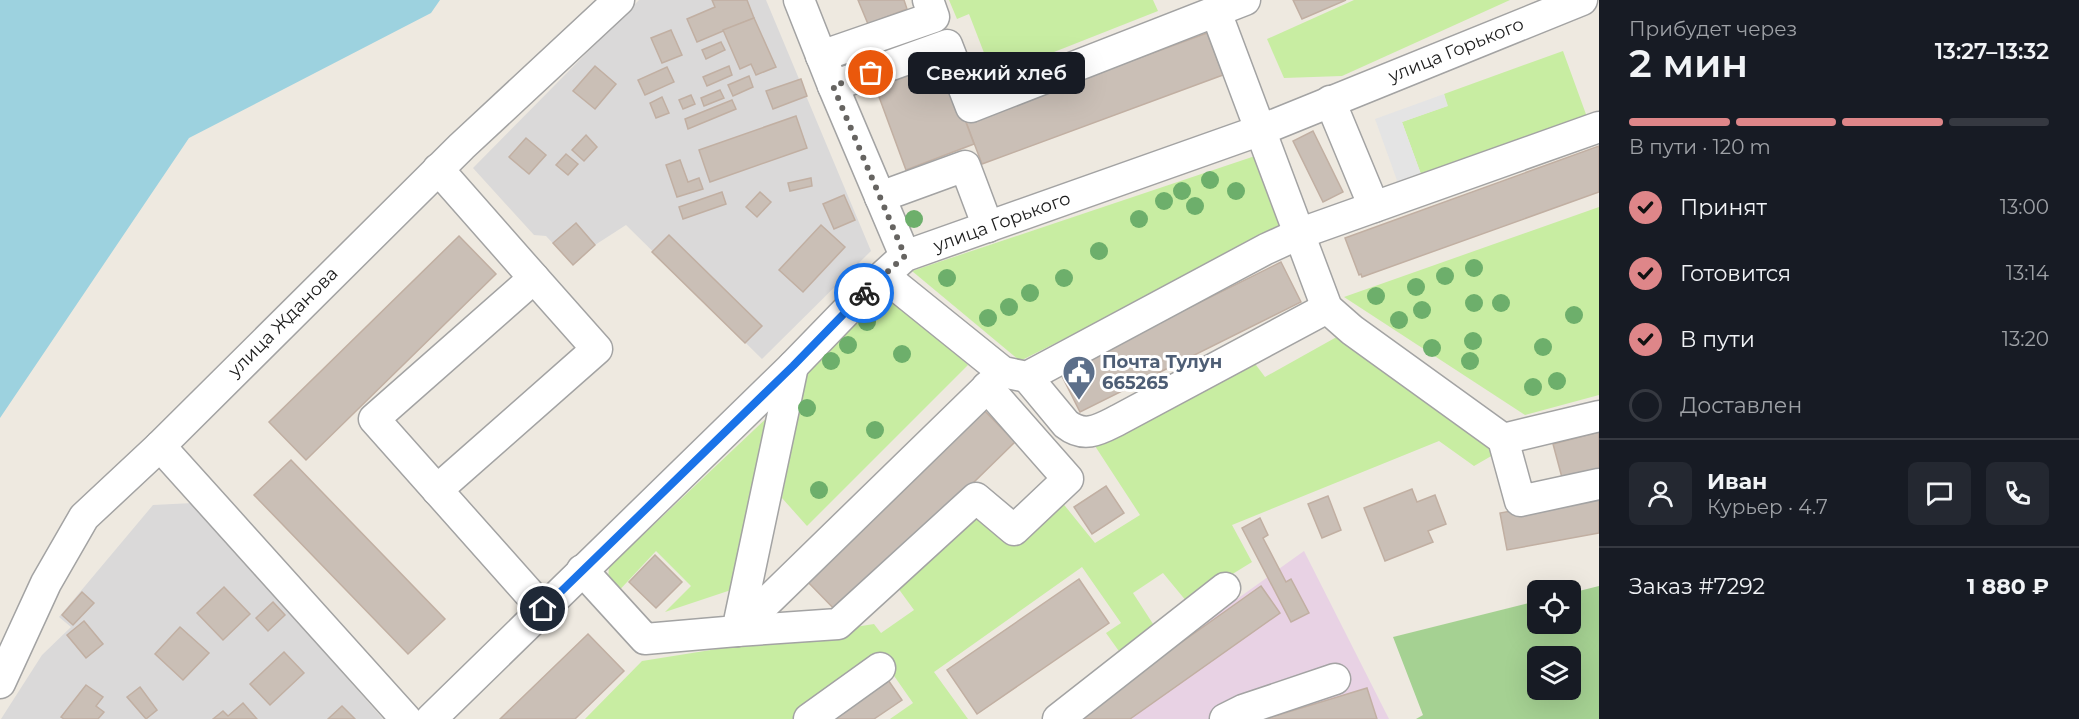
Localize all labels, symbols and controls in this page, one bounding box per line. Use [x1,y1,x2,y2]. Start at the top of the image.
street label: улица Горького [1384,13,1527,88]
text: Прибудет через [1629,17,1797,41]
text: 13:27–13:32 [1935,38,2049,65]
text: 2 мин [1629,39,1748,87]
pin [845,47,896,98]
callout: Свежий хлеб [907,52,1084,94]
icon: bag [854,56,887,89]
text: Свежий хлеб [926,61,1067,85]
text: В пути · 120 m [1629,135,1771,159]
street label: улица Горького [930,187,1073,257]
icon: check [1629,191,1662,224]
text: Принят [1680,194,1767,221]
text: 13:00 [2000,195,2049,219]
icon: check [1629,257,1662,290]
text: Готовится [1680,260,1791,287]
text: 13:14 [2006,261,2049,285]
street label: улица Жданова [223,263,342,382]
courier [834,263,894,323]
icon: bike [848,277,881,310]
icon: check [1629,323,1662,356]
text: В пути [1680,326,1755,353]
text: 13:20 [2002,327,2049,351]
place label: Почта Тулун 665265 [1102,351,1222,394]
public building icon: Почта Тулун 665265 [1061,354,1097,401]
text: Доставлен [1680,392,1802,419]
button: person [1629,462,1692,525]
button: chat [1908,462,1971,525]
button: phone [1986,462,2049,525]
text: Иван [1707,468,1767,495]
text: Курьер · 4.7 [1707,495,1828,519]
text: Заказ #7292 [1629,573,1765,600]
text: 1 880 ₽ [1967,573,2049,600]
map controls [1527,580,1581,700]
button: locate [1527,580,1581,634]
pin [517,583,568,634]
icon: home [526,592,559,625]
button: layers [1527,646,1581,700]

